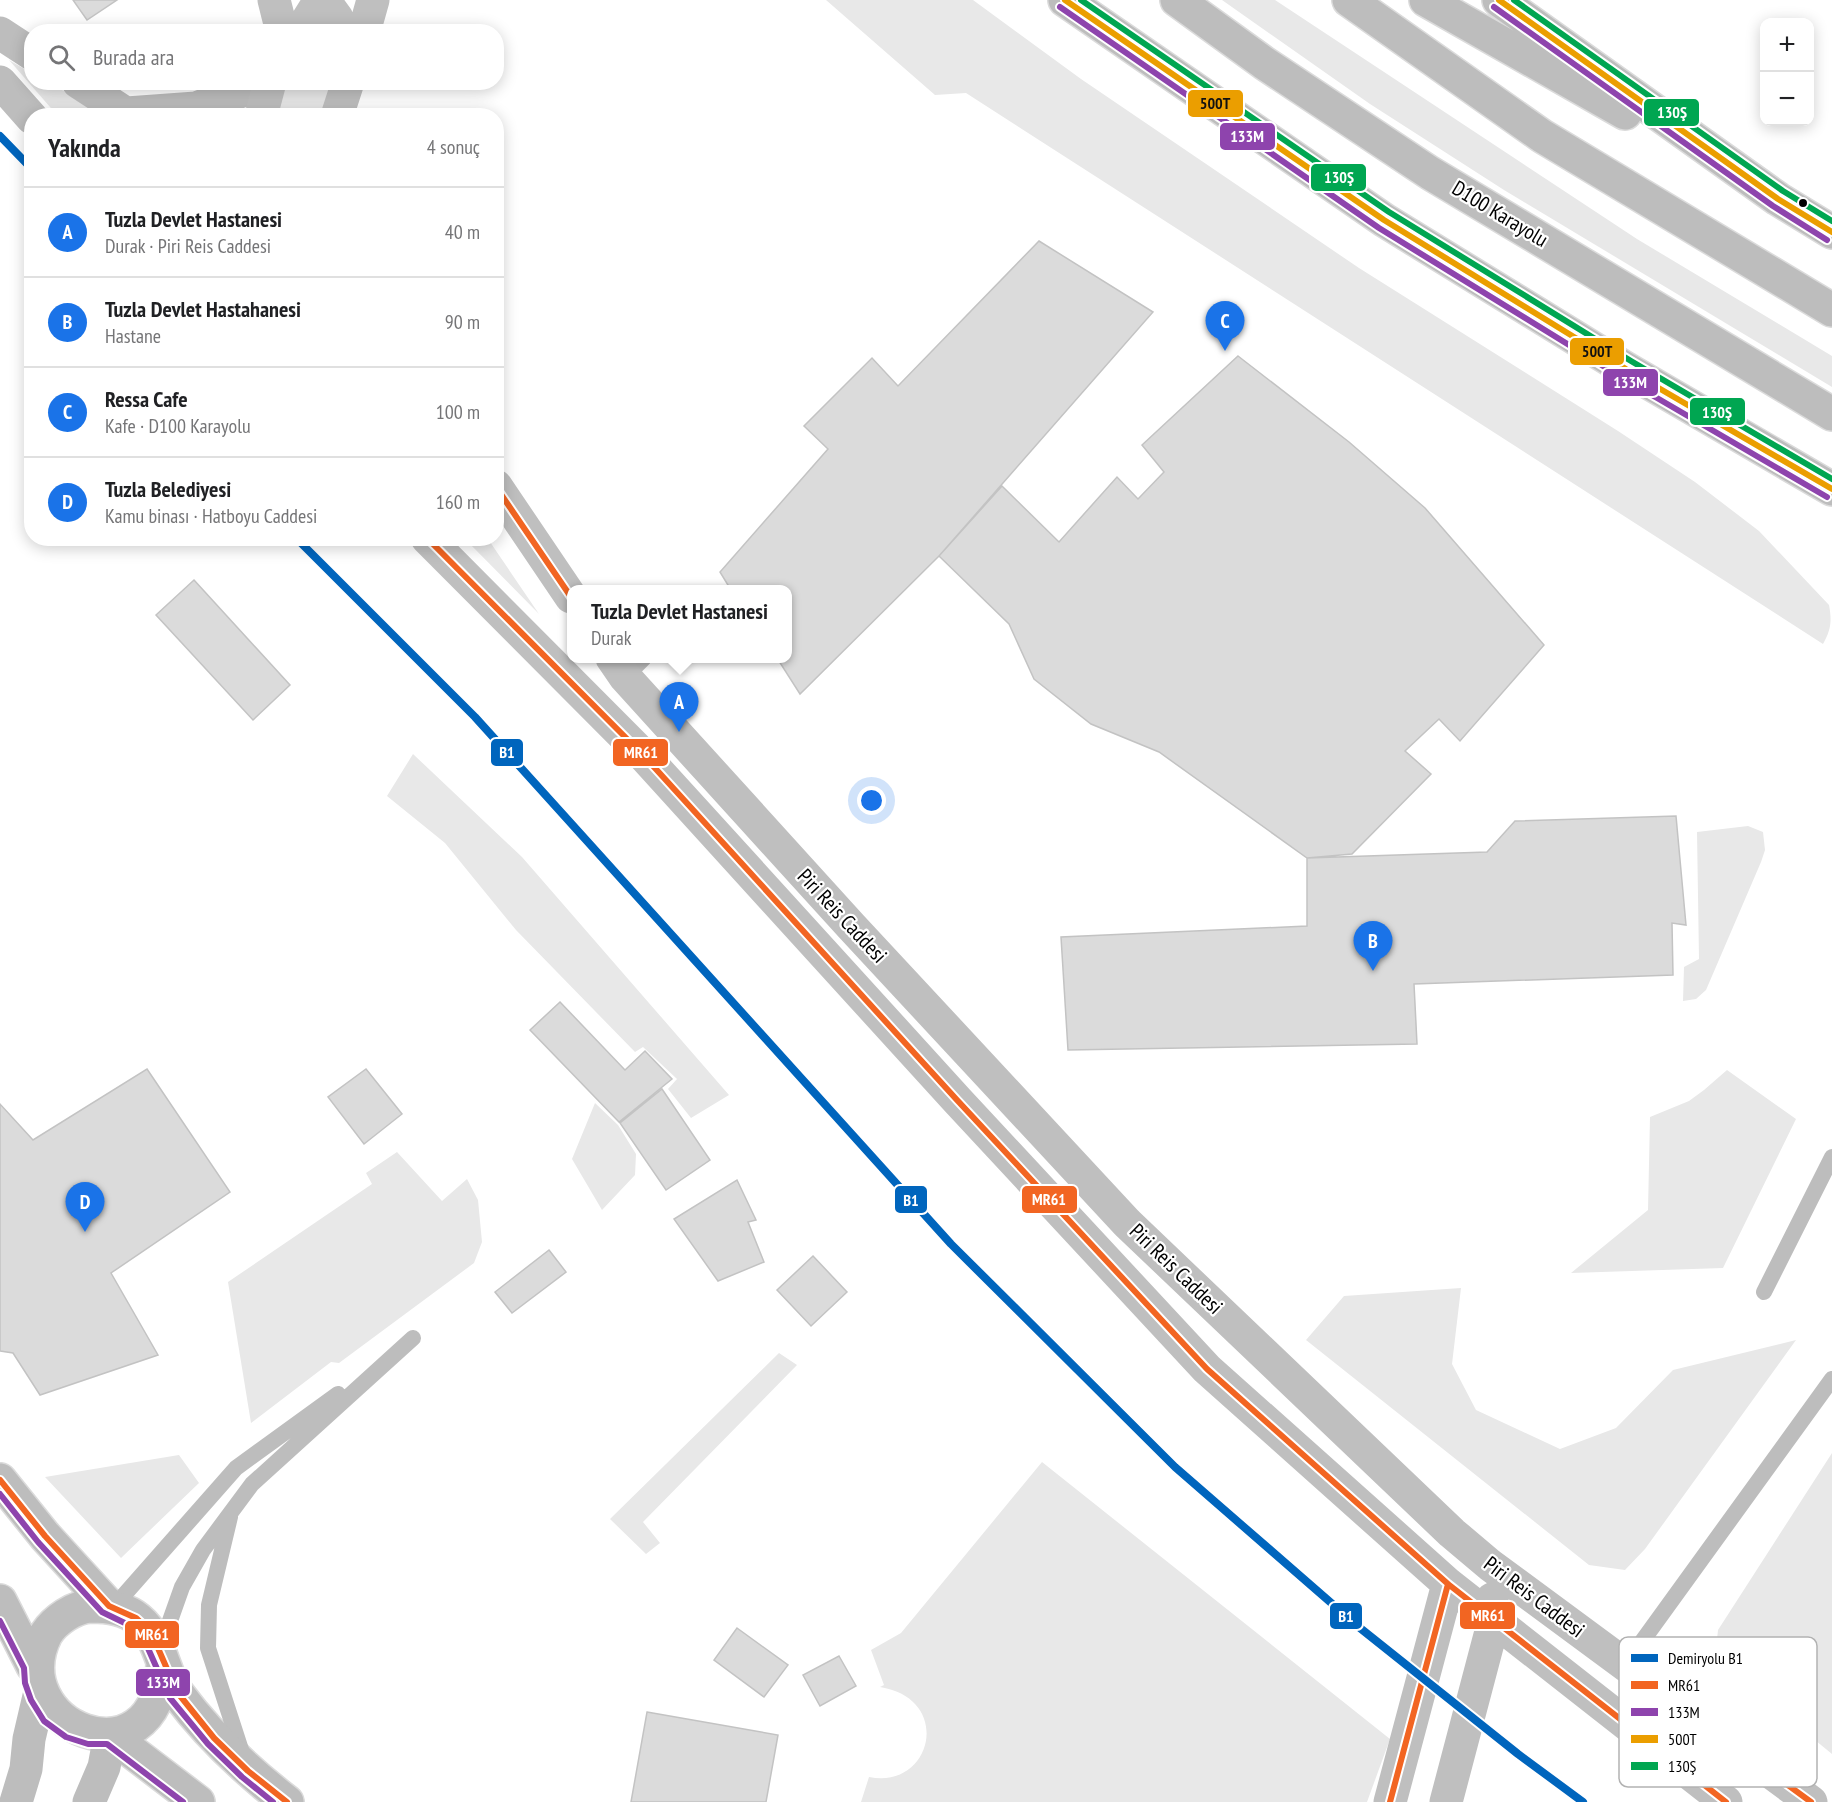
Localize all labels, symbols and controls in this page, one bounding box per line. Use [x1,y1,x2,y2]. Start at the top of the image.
map controls [1760,18,1814,126]
button: + [1760,18,1814,72]
search box [24,24,504,90]
icon: search [45,41,78,74]
text: Burada ara [93,43,174,71]
button: − [1760,72,1814,126]
line badge: 500T [1187,89,1244,118]
text: 500T [1200,93,1231,113]
line badge: 130Ş [1643,98,1700,127]
text: 130Ş [1657,102,1687,122]
line badge: 133M [1219,122,1276,151]
text: 133M [1230,126,1264,146]
text: Yakında [48,131,121,164]
text: 4 sonuç [427,134,480,160]
line badge: 130Ş [1310,163,1367,192]
text: 130Ş [1324,167,1354,187]
street label: D100 Karayolu [1447,174,1553,253]
unlabelled marker [1797,197,1809,209]
text: Tuzla Devlet Hastanesi [105,205,282,233]
text: A [62,219,73,245]
text: 40 m [445,219,480,245]
text: Durak · Piri Reis Caddesi [105,233,271,259]
text: Tuzla Devlet Hastahanesi [105,295,301,323]
pin: C [1206,302,1244,351]
text: B [63,309,72,335]
text: 90 m [445,309,480,335]
text: Hastane [105,323,161,349]
line badge: 500T [1569,337,1625,366]
text: 500T [1582,341,1613,361]
line badge: 133M [1602,368,1659,397]
text: 133M [1613,372,1647,392]
text: Ressa Cafe [105,385,188,413]
line badge: 130Ş [1689,397,1746,426]
text: C [63,399,72,425]
text: 100 m [436,399,480,425]
text: 130Ş [1702,402,1732,422]
text: Kafe · D100 Karayolu [105,413,251,439]
text: Tuzla Belediyesi [105,475,231,503]
text: D [62,489,73,515]
text: 160 m [436,489,480,515]
text: Kamu binası · Hatboyu Caddesi [105,503,317,529]
popup [567,585,792,663]
text: Tuzla Devlet Hastanesi [591,597,768,625]
text: Durak [591,625,631,651]
pin: A [660,682,698,732]
line badge: B1 [490,738,524,767]
line badge: MR61 [612,738,669,767]
text: B1 [499,742,515,762]
text: MR61 [624,742,658,762]
your location [857,786,886,815]
street label: Piri Reis Caddesi [792,863,893,968]
pin: B [1354,922,1392,971]
pin: D [66,1182,104,1232]
line badge: B1 [894,1185,928,1214]
line badge: MR61 [1021,1185,1078,1214]
text: MR61 [1032,1189,1066,1209]
text: B1 [903,1190,919,1210]
street label: Piri Reis Caddesi [1124,1218,1229,1320]
street label: Piri Reis Caddesi [1479,1550,1590,1643]
line badge: MR61 [1459,1601,1516,1630]
line badge: B1 [1329,1602,1363,1630]
text: MR61 [1471,1605,1505,1625]
text: B1 [1338,1606,1354,1626]
line badge: MR61 [124,1620,180,1649]
text: MR61 [135,1624,169,1644]
legend [1619,1637,1817,1787]
text: Demiryolu B1 [1668,1648,1743,1668]
line badge: 133M [135,1668,191,1697]
text: 133M [146,1672,180,1692]
text: MR61 [1668,1675,1700,1695]
text: 133M [1668,1702,1700,1722]
text: 500T [1668,1729,1697,1749]
text: 130Ş [1668,1756,1697,1776]

